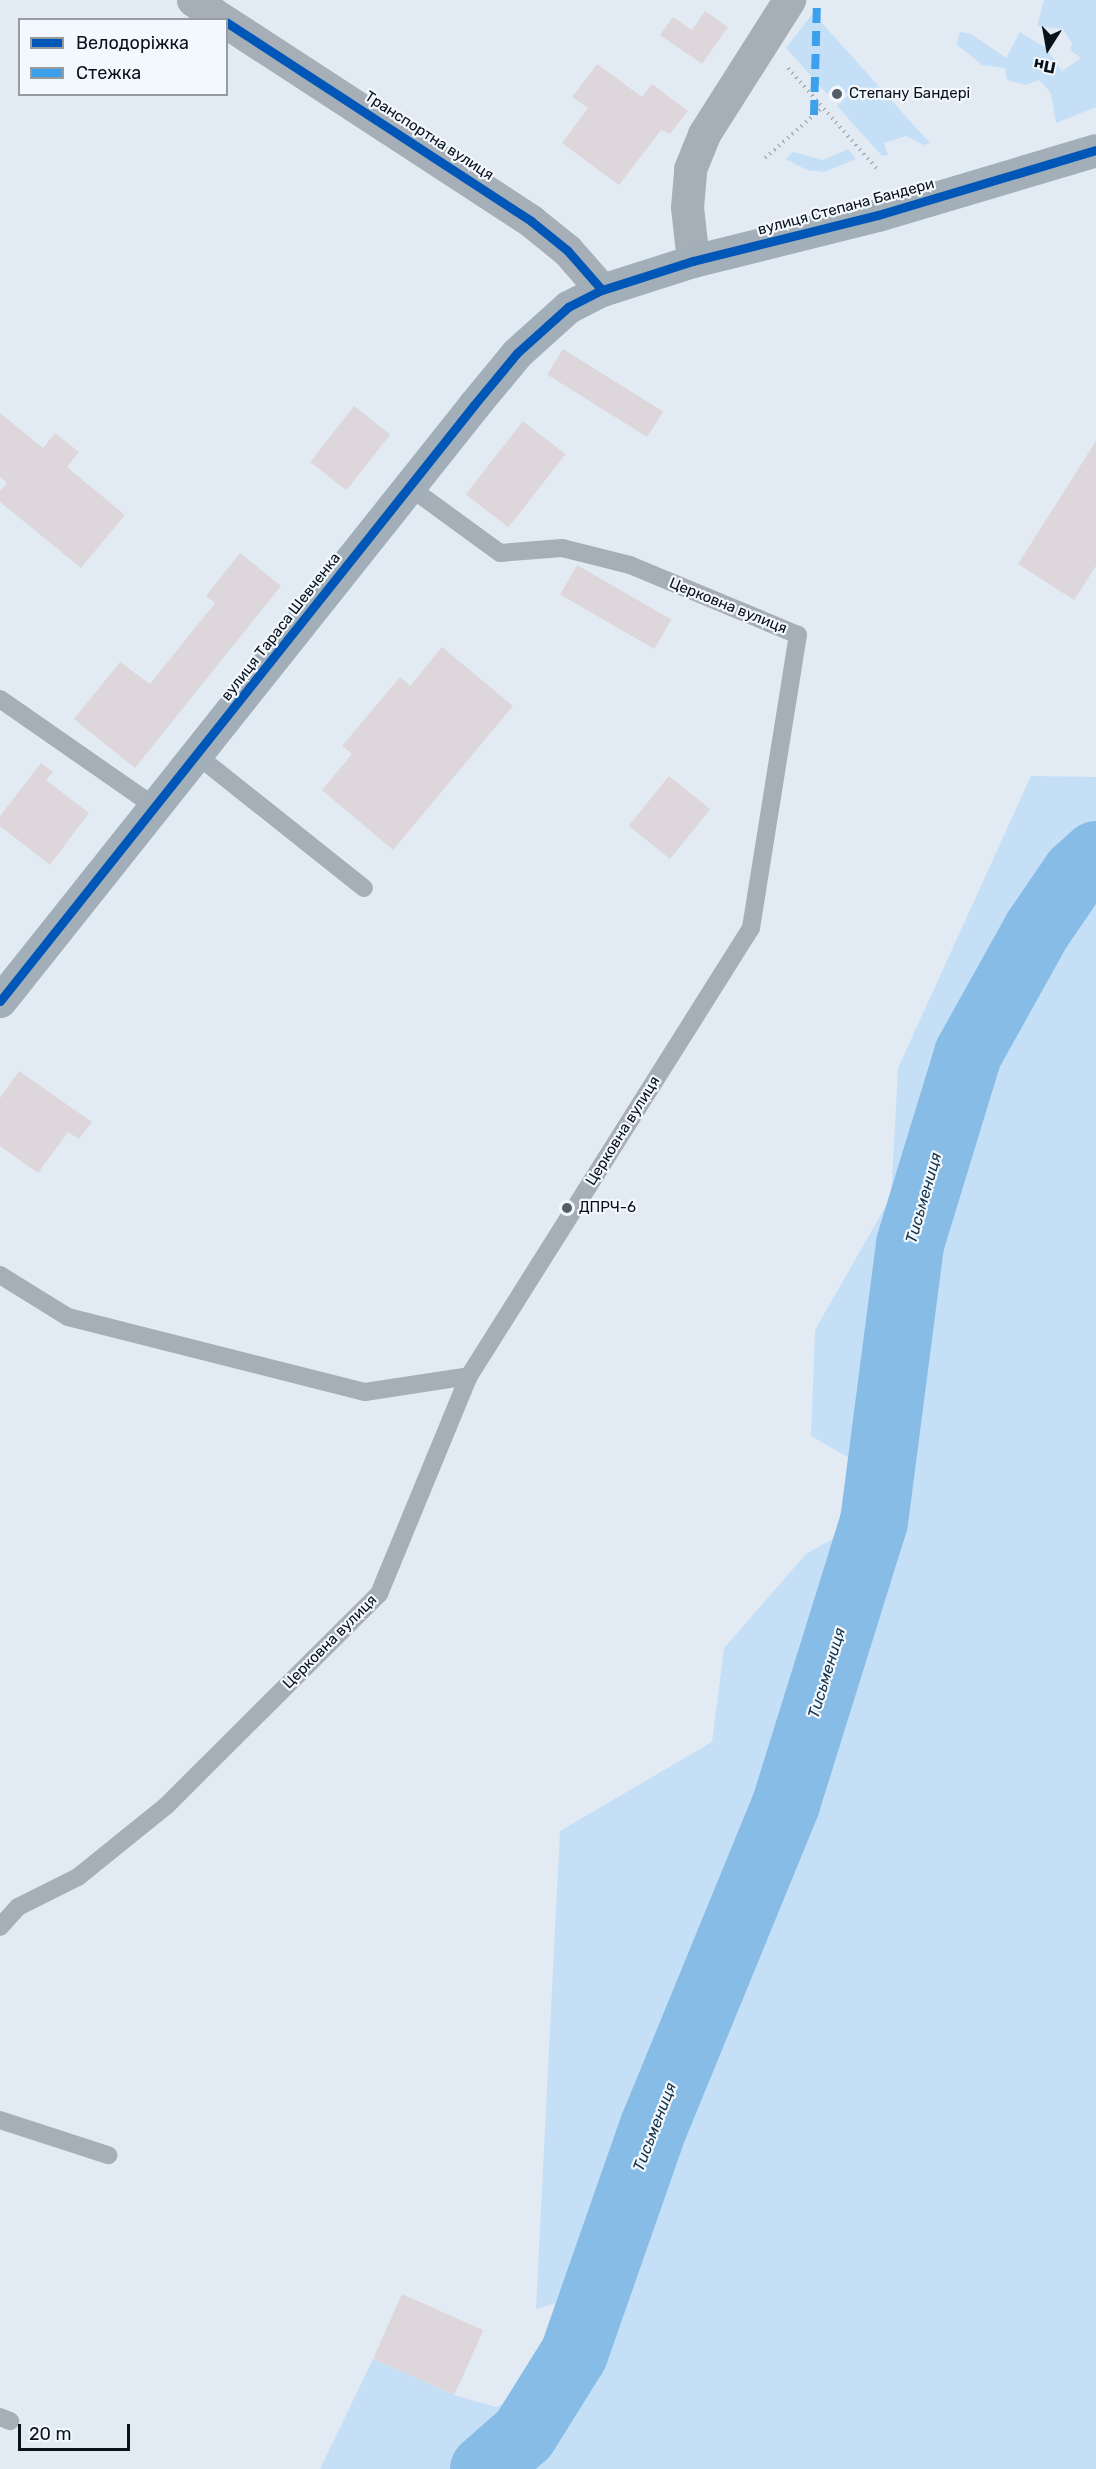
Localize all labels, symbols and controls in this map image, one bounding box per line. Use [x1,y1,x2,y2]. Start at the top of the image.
legend [18,18,228,96]
north arrow [1018,18,1078,78]
text: Велодоріжка [76,32,189,54]
text: Пн [1032,55,1057,78]
text: Стежка [76,62,141,84]
place label: Степану Бандері [849,85,970,103]
marker: Степану Бандері [830,87,844,101]
street label: Транспортна вулиця [361,88,497,184]
street label: вулиця Степана Бандери [756,175,936,239]
street label: вулиця Тараса Шевченка [218,549,344,705]
street label: Церковна вулиця [666,574,790,638]
street label: Церковна вулиця [582,1073,664,1189]
water label: Тисьмениця [902,1150,946,1246]
place label: ДПРЧ-6 [579,1199,636,1217]
marker: ДПРЧ-6 [560,1201,574,1215]
street label: Церковна вулиця [279,1591,381,1693]
water label: Тисьмениця [804,1625,850,1721]
water label: Тисьмениця [629,2080,681,2174]
scale bar [21,2412,134,2450]
text: 20 m [29,2423,71,2445]

